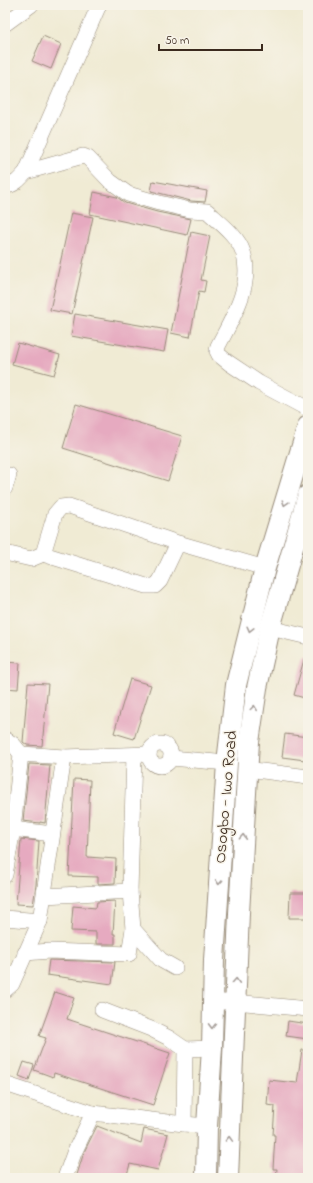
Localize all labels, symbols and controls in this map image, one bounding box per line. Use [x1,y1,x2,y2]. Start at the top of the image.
scale bar [159,26,262,52]
text: 50 m [165,32,189,50]
one-way arrow [281,500,290,507]
one-way arrow [247,625,255,632]
one-way arrow [249,705,258,711]
street label: Osogbo - Iwo Road [208,729,246,865]
one-way arrow [239,834,247,840]
one-way arrow [215,879,224,885]
one-way arrow [231,978,240,984]
one-way arrow [208,1023,217,1029]
one-way arrow [225,1136,233,1142]

